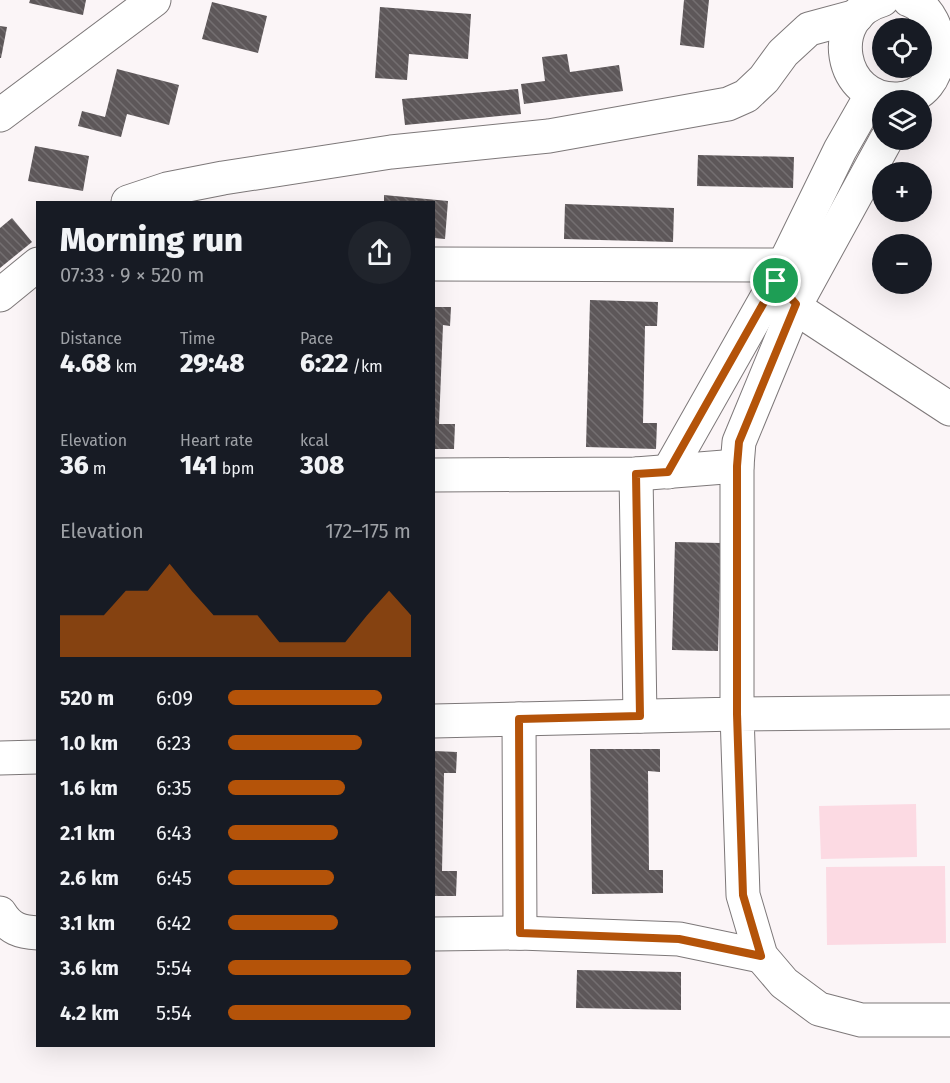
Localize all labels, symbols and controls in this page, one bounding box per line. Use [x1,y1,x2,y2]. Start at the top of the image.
map controls [872,18,932,294]
button: locate [872,18,932,78]
button: layers [872,90,932,150]
button: + [872,162,932,222]
text: Morning run [60,220,243,260]
button: share [348,221,411,284]
button: − [872,234,932,294]
pin [750,255,801,306]
text: 07:33 · 9 × 520 m [60,263,204,287]
icon: arrive [759,264,792,297]
text: Distance [60,329,122,348]
text: Time [180,329,215,348]
text: Pace [300,329,333,348]
text: 4.68 [60,348,111,379]
text: 29:48 [180,348,245,379]
text: 6:22 [300,348,348,379]
text: km [111,357,137,376]
text: /km [348,357,383,376]
text: Elevation [60,431,127,450]
text: Heart rate [180,431,253,450]
text: kcal [300,431,329,450]
text: 36 [60,450,89,481]
text: 141 [180,450,218,481]
text: 308 [300,450,344,481]
text: m [89,459,107,478]
text: bpm [218,459,255,478]
text: Elevation [60,519,144,543]
text: 172–175 m [325,519,411,543]
text: 520 m [60,686,114,710]
text: 6:09 [156,686,193,710]
text: 1.0 km [60,731,118,755]
text: 6:23 [156,731,191,755]
text: 1.6 km [60,776,118,800]
text: 6:35 [156,776,192,800]
text: 2.1 km [60,821,115,845]
text: 6:43 [156,821,192,845]
text: 2.6 km [60,866,119,890]
text: 6:45 [156,866,192,890]
text: 3.1 km [60,911,115,935]
text: 6:42 [156,911,192,935]
text: 3.6 km [60,956,119,980]
text: 5:54 [156,956,192,980]
text: 4.2 km [60,1001,119,1025]
text: 5:54 [156,1001,192,1025]

